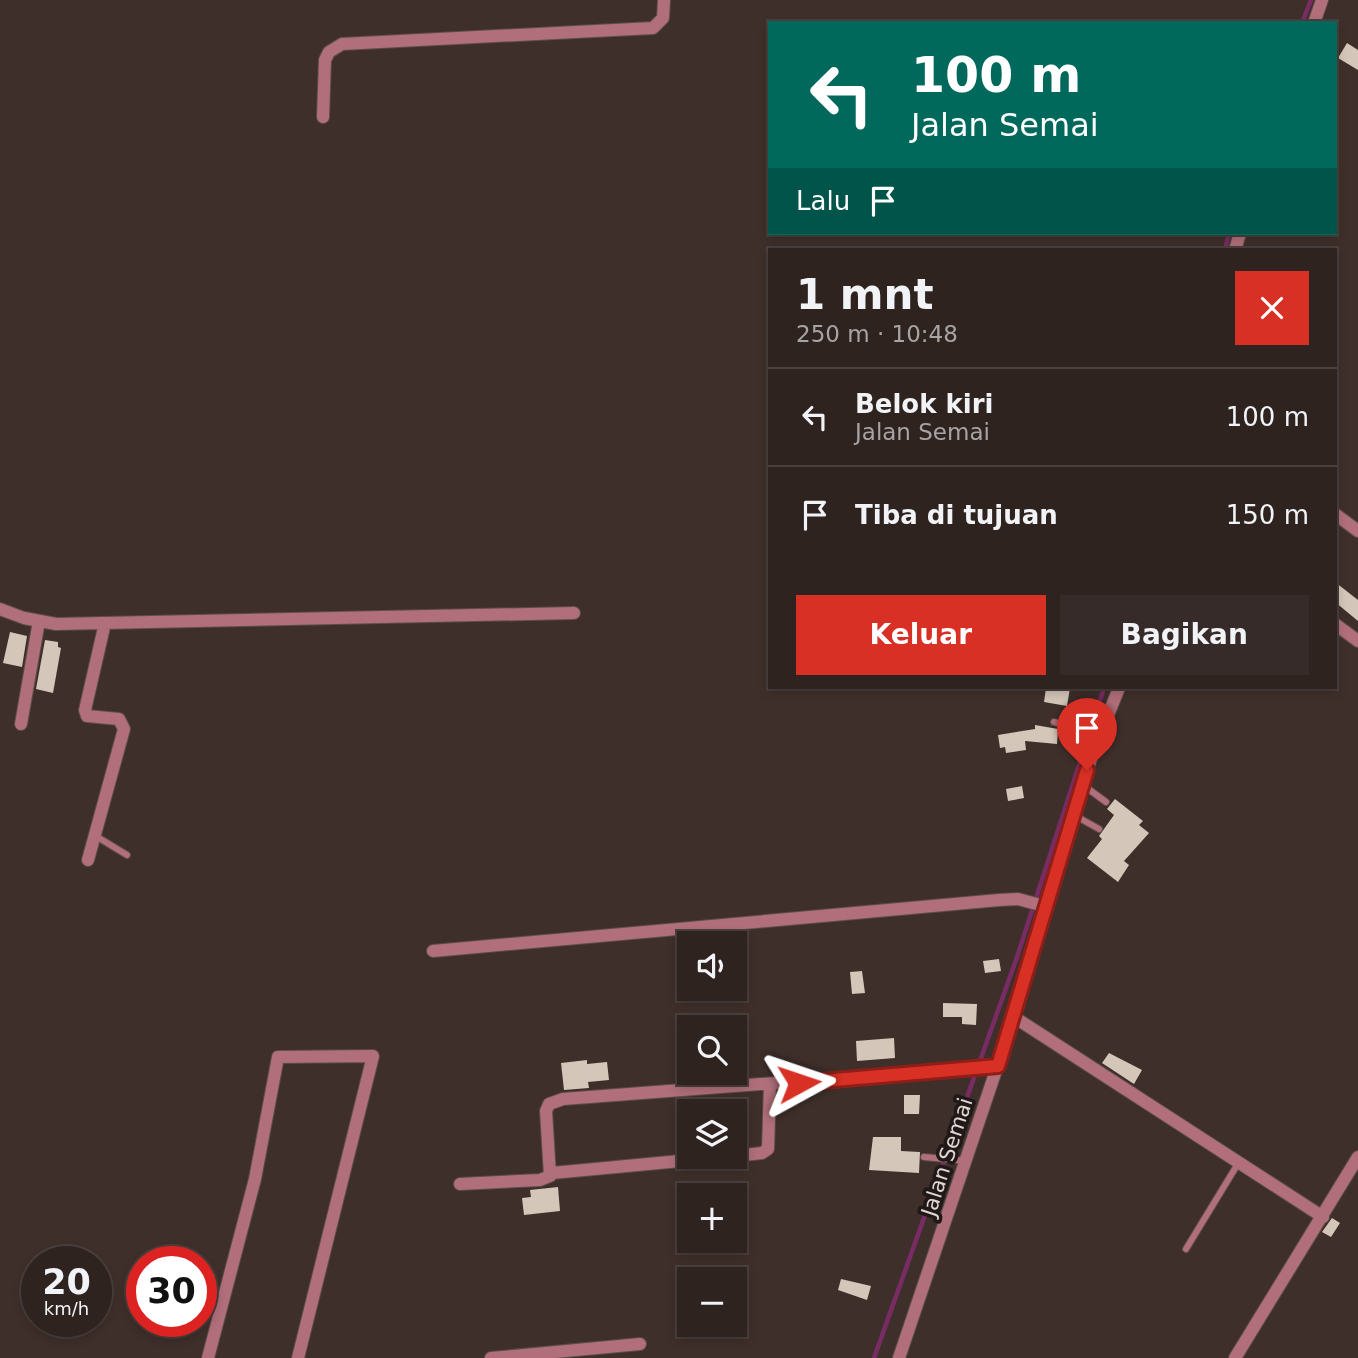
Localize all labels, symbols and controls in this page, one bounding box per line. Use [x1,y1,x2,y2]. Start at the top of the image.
text: 100 m [911,47,1081,104]
icon: left [796,49,887,140]
text: Jalan Semai [911,106,1099,144]
icon: arrive [864,182,902,220]
text: Lalu [796,186,850,216]
text: 1 mnt [796,270,934,319]
button: close [1235,271,1309,345]
text: 250 m · 10:48 [796,321,958,347]
text: Belok kiri [855,389,994,419]
icon: left [796,398,834,436]
text: 100 m [1226,402,1309,432]
text: Jalan Semai [855,419,990,445]
icon: arrive [796,496,834,534]
text: Tiba di tujuan [855,500,1058,530]
text: 150 m [1226,500,1309,530]
button: Keluar [796,595,1046,675]
button: Bagikan [1060,595,1309,675]
pin [1057,698,1117,770]
icon: arrive [1068,709,1106,747]
map controls [677,931,747,1337]
button: sound [677,931,747,1001]
button: search [677,1015,747,1085]
position arrow [762,1046,836,1120]
street label: Jalan Semai [916,1095,977,1221]
button: layers [677,1099,747,1169]
button: + [677,1183,747,1253]
speed limit sign: 30 [126,1246,217,1337]
text: 20 [42,1262,91,1302]
button: − [677,1267,747,1337]
text: km/h [44,1298,89,1319]

